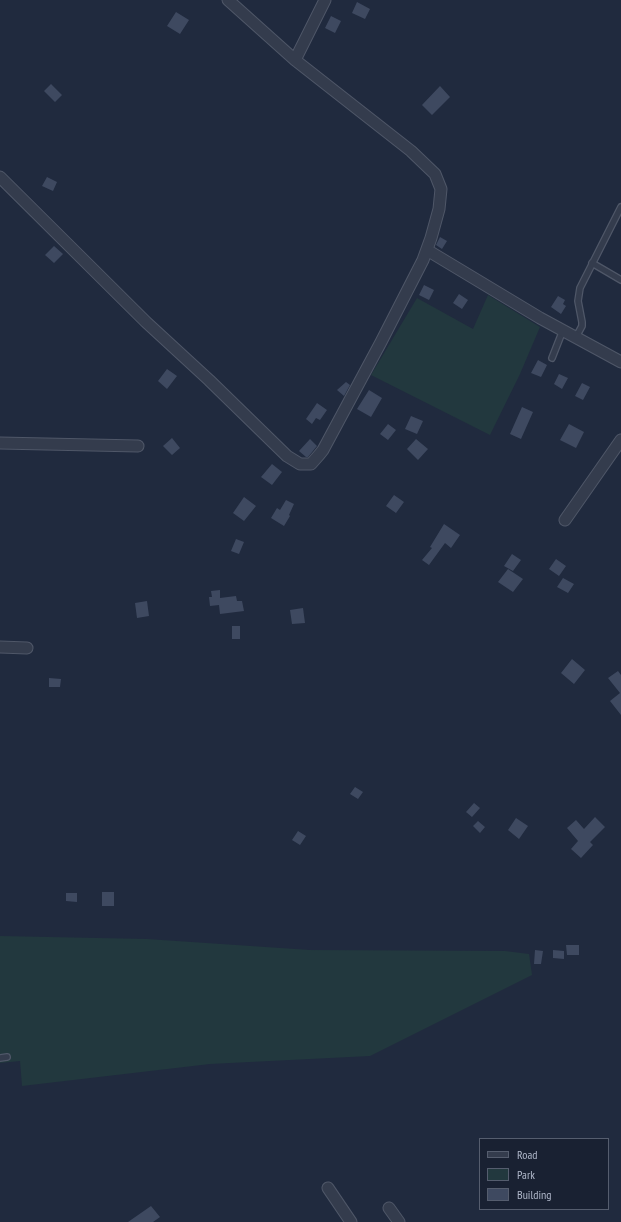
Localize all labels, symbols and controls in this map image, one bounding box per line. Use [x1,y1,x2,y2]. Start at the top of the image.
legend [479,1138,609,1210]
text: Road [517,1147,537,1162]
text: Park [517,1167,535,1182]
text: Building [517,1187,552,1202]

